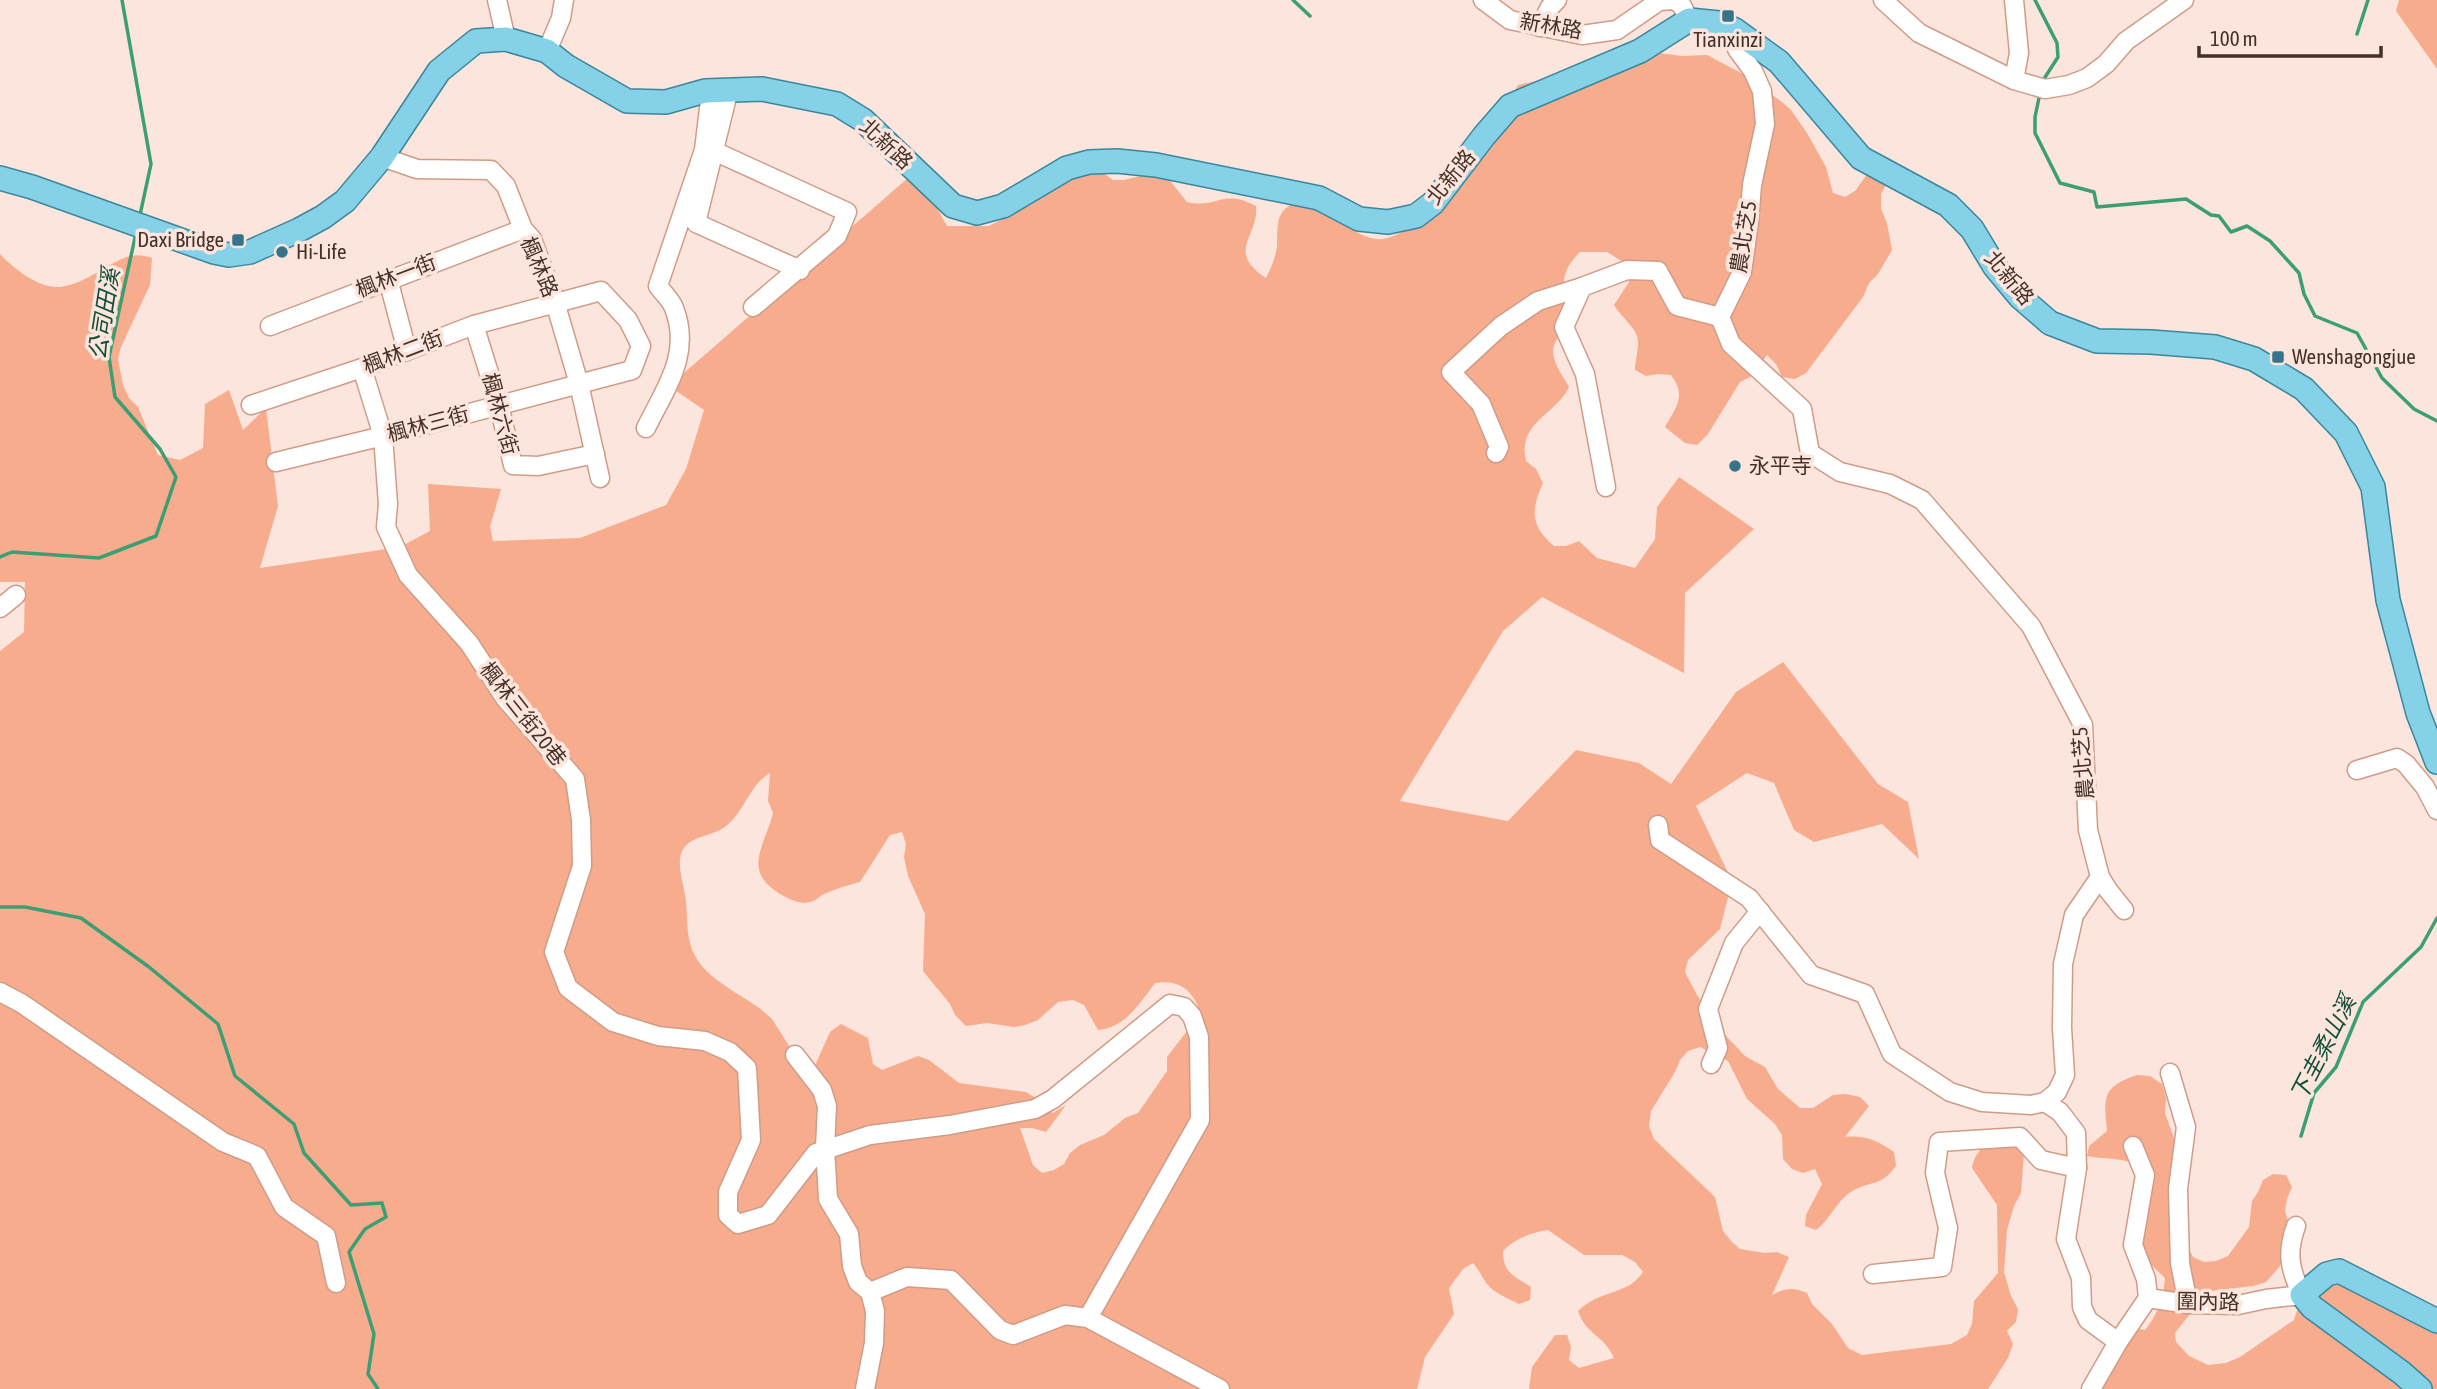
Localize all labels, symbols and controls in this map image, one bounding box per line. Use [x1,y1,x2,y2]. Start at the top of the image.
street label: 新林路 [1518,8,1584,42]
marker: Tianxinzi [1720,8,1736,24]
scale bar [2199,14,2381,58]
text: 100 m [2210,26,2258,50]
place label: Tianxinzi [1693,27,1763,51]
street label: 北新路 [855,113,918,174]
street label: 北新路 [1421,144,1479,208]
street label: 農北芝5 [1725,199,1761,275]
place label: Daxi Bridge [137,227,224,251]
marker: Daxi Bridge [230,232,246,248]
street label: 楓林路 [517,233,563,300]
place label: Hi-Life [296,239,347,263]
marker: Hi-Life [274,244,290,260]
street label: 北新路 [1980,246,2039,309]
street label: 楓林一街 [352,249,439,301]
water label: 公司田溪 [84,264,125,361]
street label: 楓林二街 [359,325,446,377]
place label: Wenshagongjue [2292,344,2416,368]
marker: Wenshagongjue [2270,349,2286,365]
street label: 楓林六街 [479,370,523,457]
street label: 楓林三街 [384,401,471,445]
place label: 永平寺 [1749,453,1812,477]
marker: 永平寺 [1727,458,1743,474]
street label: 楓林三街20巷 [476,657,572,770]
street label: 農北芝5 [2067,726,2097,800]
water label: 下圭柔山溪 [2285,988,2362,1105]
street label: 圍內路 [2176,1288,2240,1314]

